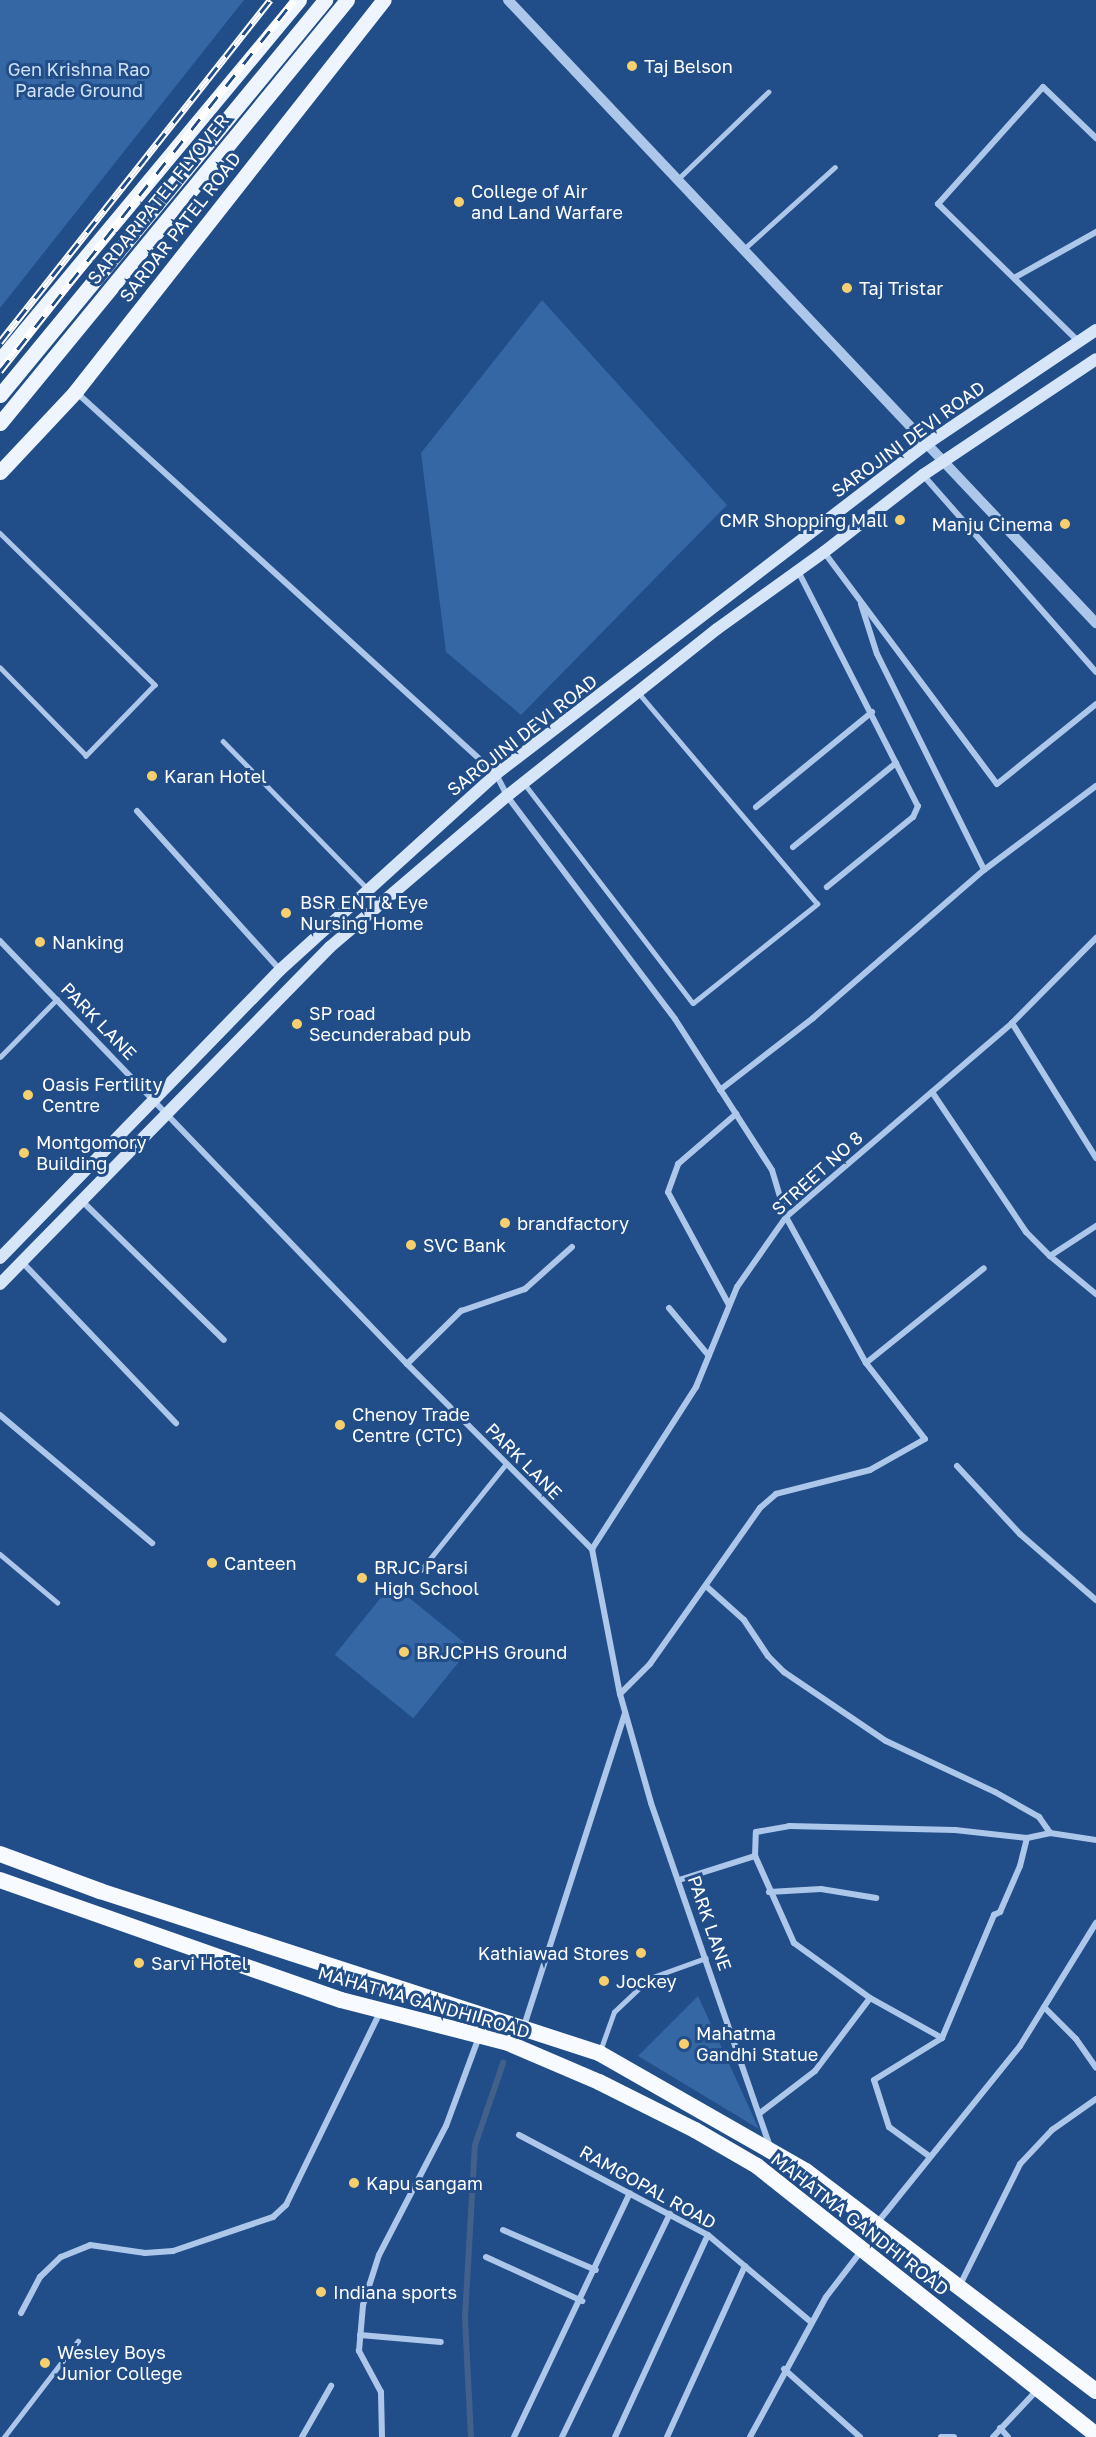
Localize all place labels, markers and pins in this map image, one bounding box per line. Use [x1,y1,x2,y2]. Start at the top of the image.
place label: Taj Belson [644,55,733,77]
marker: Taj Belson [625,59,639,73]
place label: College of Air and Land Warfare [471,181,623,224]
marker: College of Air and Land Warfare [452,195,466,209]
place label: Taj Tristar [859,277,943,299]
marker: Taj Tristar [840,281,854,295]
place label: CMR Shopping Mall [719,509,888,531]
marker: CMR Shopping Mall [893,513,907,527]
place label: Manju Cinema [931,513,1053,535]
marker: Manju Cinema [1058,517,1072,531]
place label: Karan Hotel [164,765,267,787]
marker: Karan Hotel [145,769,159,783]
place label: BSR ENT & Eye Nursing Home [300,892,428,934]
marker: BSR ENT & Eye Nursing Home [277,904,295,922]
place label: Nanking [52,931,124,953]
marker: Nanking [33,935,47,949]
place label: SP road Secunderabad pub [309,1003,471,1046]
marker: SP road Secunderabad pub [290,1017,304,1031]
place label: Oasis Fertility Centre [42,1074,162,1116]
marker: Oasis Fertility Centre [19,1086,37,1104]
place label: Montgomory Building [36,1132,147,1174]
marker: Montgomory Building [17,1146,31,1160]
place label: brandfactory [517,1212,629,1234]
marker: brandfactory [498,1216,512,1230]
place label: SVC Bank [423,1234,506,1256]
marker: SVC Bank [404,1238,418,1252]
place label: Chenoy Trade Centre (CTC) [352,1404,470,1446]
marker: Chenoy Trade Centre (CTC) [333,1418,347,1432]
place label: Canteen [224,1552,296,1574]
marker: Canteen [205,1556,219,1570]
place label: BRJC Parsi High School [374,1557,479,1600]
marker: BRJC Parsi High School [355,1571,369,1585]
place label: BRJCPHS Ground [416,1641,567,1663]
marker: BRJCPHS Ground [397,1645,411,1659]
place label: Kathiawad Stores [478,1942,629,1964]
marker: Kathiawad Stores [634,1946,648,1960]
place label: Sarvi Hotel [151,1952,248,1974]
marker: Sarvi Hotel [132,1956,146,1970]
place label: Jockey [616,1970,677,1992]
marker: Jockey [597,1974,611,1988]
place label: Mahatma Gandhi Statue [696,2023,818,2066]
marker: Mahatma Gandhi Statue [677,2037,691,2051]
place label: Kapu sangam [366,2172,483,2194]
marker: Kapu sangam [347,2176,361,2190]
place label: Indiana sports [333,2281,457,2303]
marker: Indiana sports [314,2285,328,2299]
place label: Wesley Boys Junior College [57,2342,182,2384]
marker: Wesley Boys Junior College [38,2356,52,2370]

